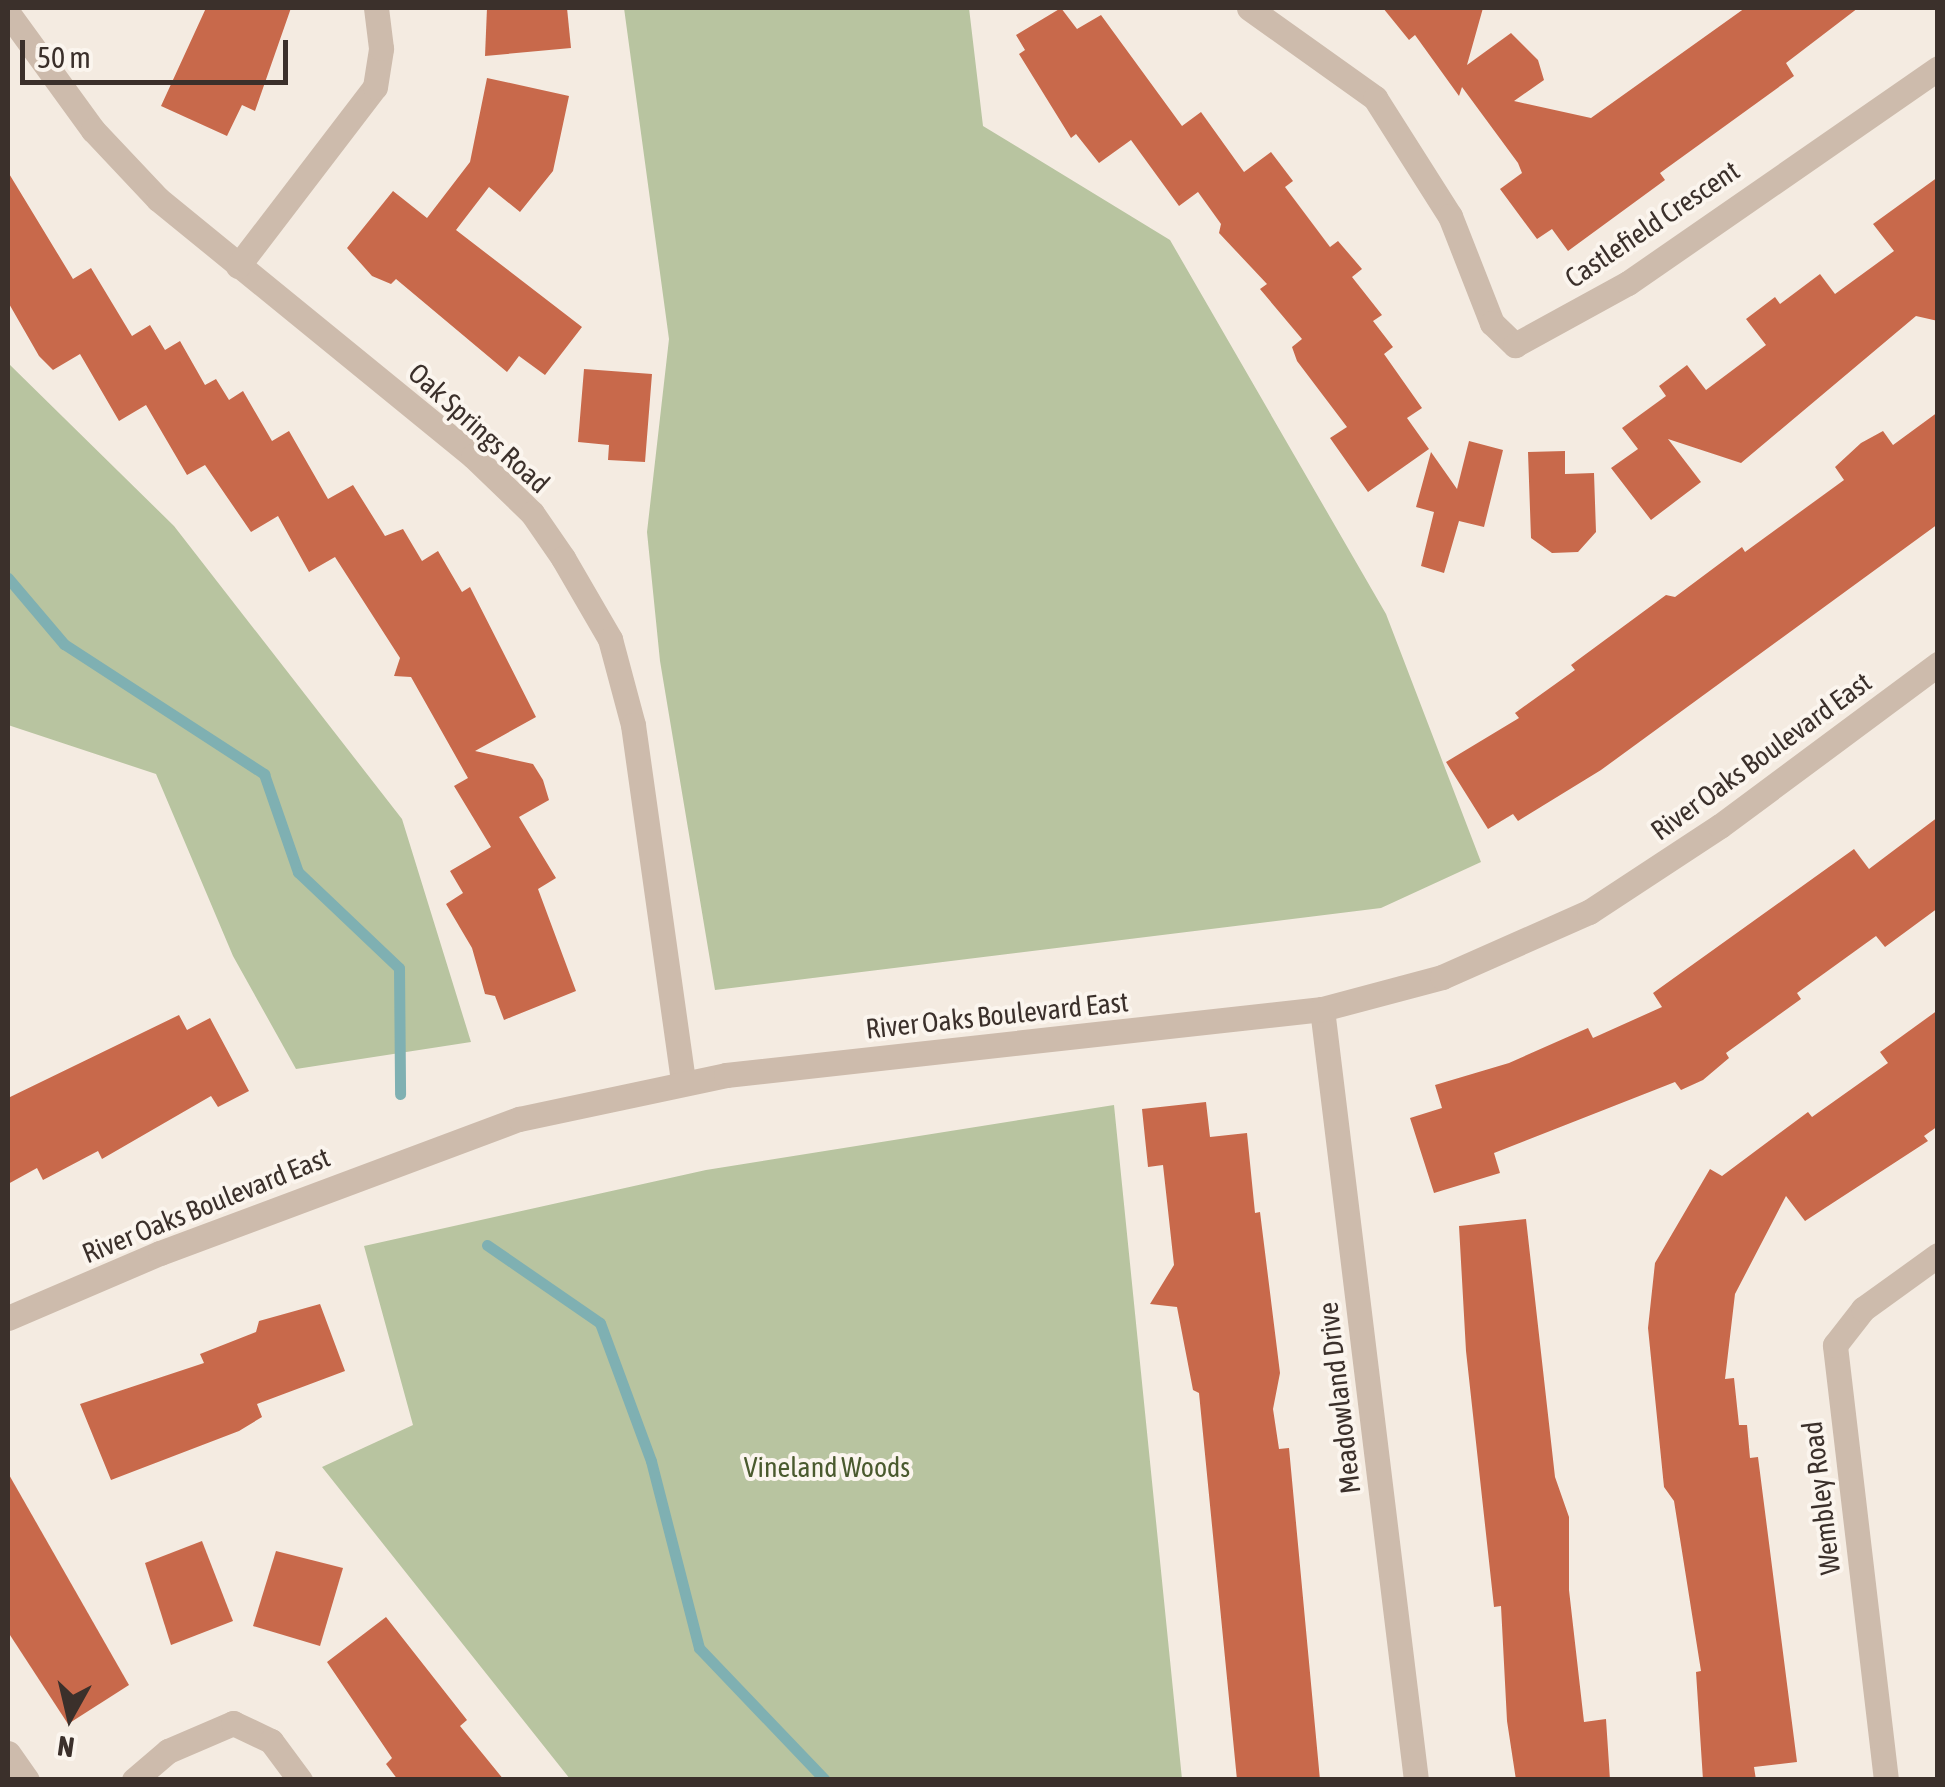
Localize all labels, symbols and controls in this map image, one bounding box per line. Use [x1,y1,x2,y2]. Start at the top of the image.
scale bar [25,20,292,82]
text: 50 m [37,40,91,74]
street label: Castlefield Crescent [1559,153,1745,295]
street label: Oak Springs Road [402,356,556,500]
street label: River Oaks Boulevard East [1644,665,1878,847]
street label: River Oaks Boulevard East [864,984,1130,1046]
street label: River Oaks Boulevard East [77,1140,335,1270]
street label: Meadowland Drive [1311,1300,1367,1496]
street label: Wembley Road [1795,1420,1847,1576]
park label: Vineland Woods [744,1450,910,1484]
north arrow [20,1667,120,1767]
text: N [55,1730,76,1764]

